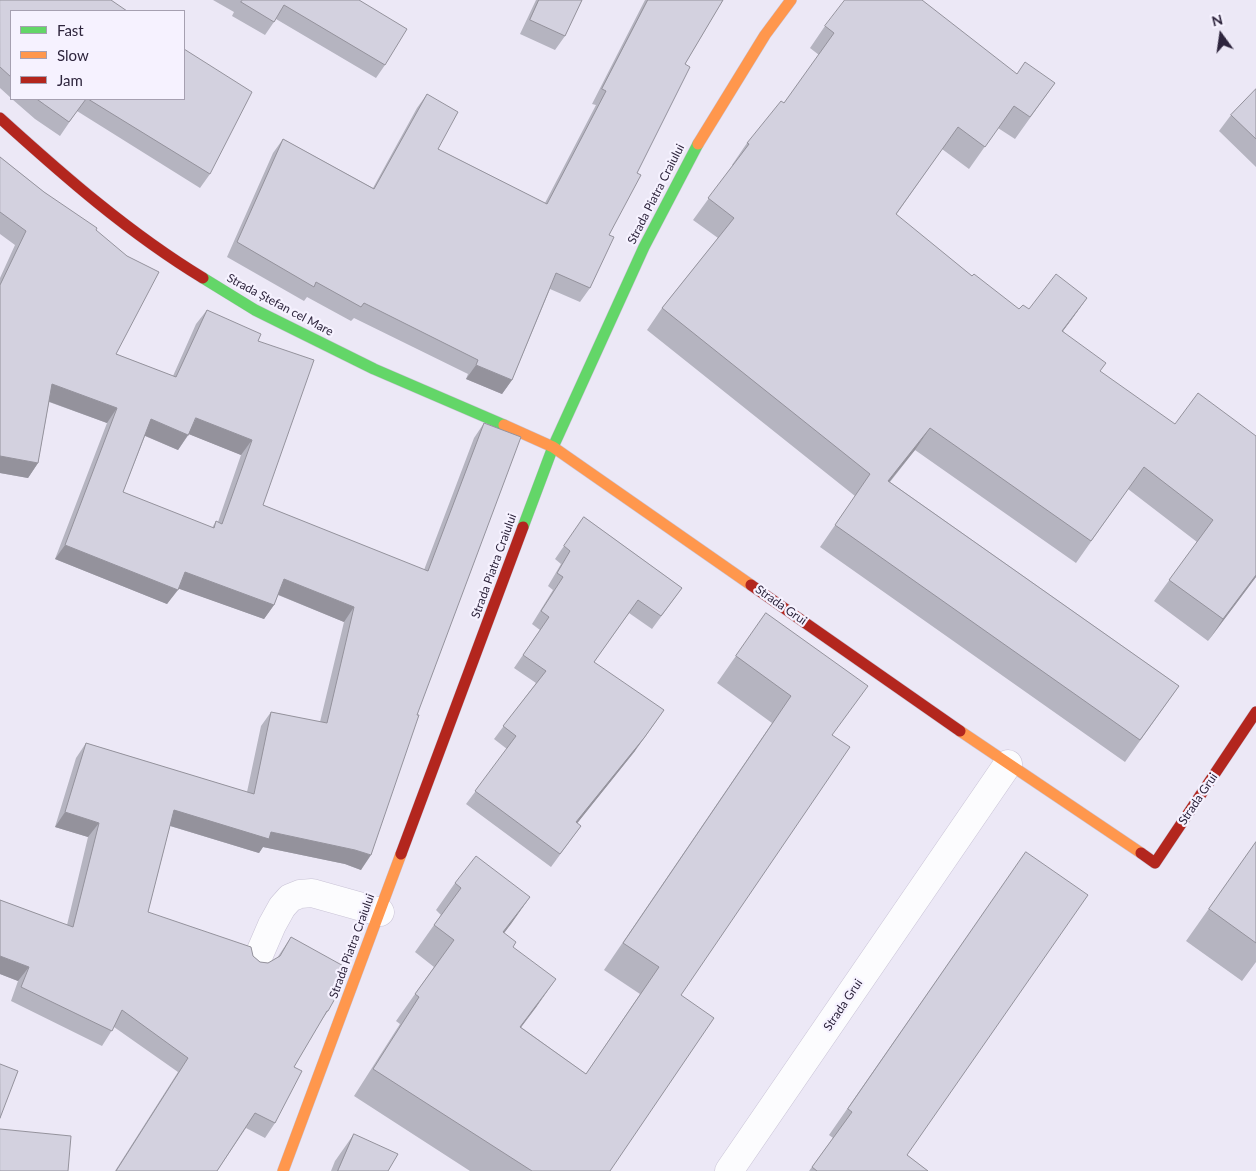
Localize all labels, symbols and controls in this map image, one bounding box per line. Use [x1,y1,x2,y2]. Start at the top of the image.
legend [10,10,185,100]
north arrow [1196,10,1246,60]
text: N [1210,10,1225,30]
text: Fast [57,21,84,39]
text: Slow [57,46,89,64]
text: Jam [57,71,83,89]
street label: Strada Piatra Craiului [625,142,687,246]
street label: Strada Ștefan cel Mare [224,271,336,339]
street label: Strada Piatra Craiului [468,512,520,620]
street label: Strada Grui [753,582,809,628]
street label: Strada Grui [1175,770,1221,828]
street label: Strada Piatra Craiului [326,892,378,1000]
street label: Strada Grui [820,976,866,1034]

